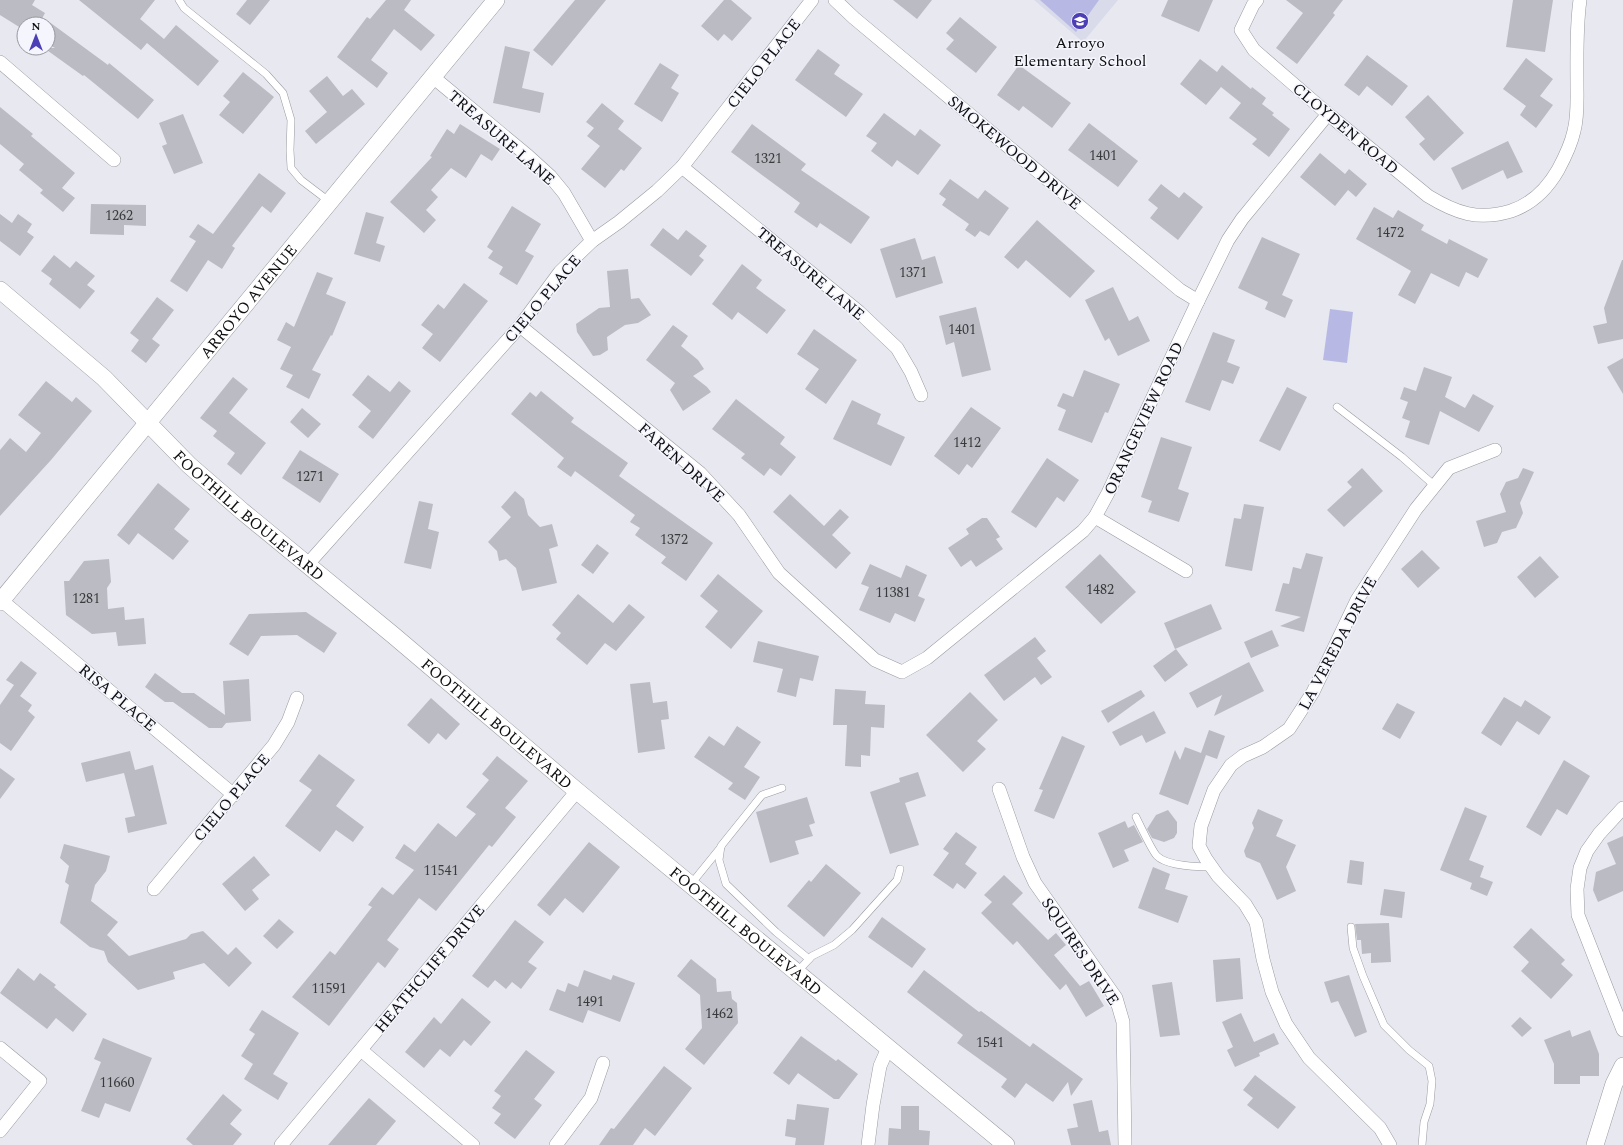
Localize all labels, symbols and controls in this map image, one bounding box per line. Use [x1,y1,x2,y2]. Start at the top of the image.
school or university icon: Arroyo Elementary School [1070,11,1090,31]
street label: CIELO PLACE [721,13,807,114]
north arrow [16,16,56,56]
text: N [32,18,41,35]
place label: Arroyo Elementary School [1013,31,1147,73]
street label: CLOYDEN ROAD [1287,77,1404,181]
street label: TREASURE LANE [442,84,560,191]
street label: SMOKEWOOD DRIVE [942,90,1086,216]
house number: 1401 [1089,145,1117,166]
house number: 1321 [754,148,782,169]
house number: 1262 [105,205,133,226]
street label: TREASURE LANE [751,221,870,326]
house number: 1472 [1376,222,1404,243]
street label: ARROYO AVENUE [194,239,303,364]
street label: CIELO PLACE [499,249,587,348]
house number: 1371 [899,262,927,283]
house number: 1401 [948,319,976,340]
street label: ORANGEVIEW ROAD [1098,338,1190,499]
street label: FAREN DRIVE [633,417,730,508]
house number: 1412 [953,432,981,453]
street label: FOOTHILL BOULEVARD [167,445,329,587]
house number: 1271 [296,466,324,487]
house number: 1372 [660,529,688,550]
street label: LA VEREDA DRIVE [1292,572,1383,715]
house number: 1482 [1086,579,1114,600]
house number: 11381 [876,582,911,603]
house number: 1281 [72,588,100,609]
street label: FOOTHILL BOULEVARD [416,653,577,795]
street label: RISA PLACE [73,658,161,737]
street label: CIELO PLACE [188,748,276,847]
house number: 11541 [424,860,459,881]
street label: FOOTHILL BOULEVARD [664,861,827,1002]
street label: SQUIRES DRIVE [1035,893,1125,1010]
street label: HEATHCLIFF DRIVE [369,899,491,1038]
house number: 11591 [312,978,347,999]
house number: 1491 [576,991,604,1012]
house number: 1462 [705,1003,733,1024]
house number: 1541 [976,1032,1004,1053]
house number: 11660 [100,1072,135,1093]

